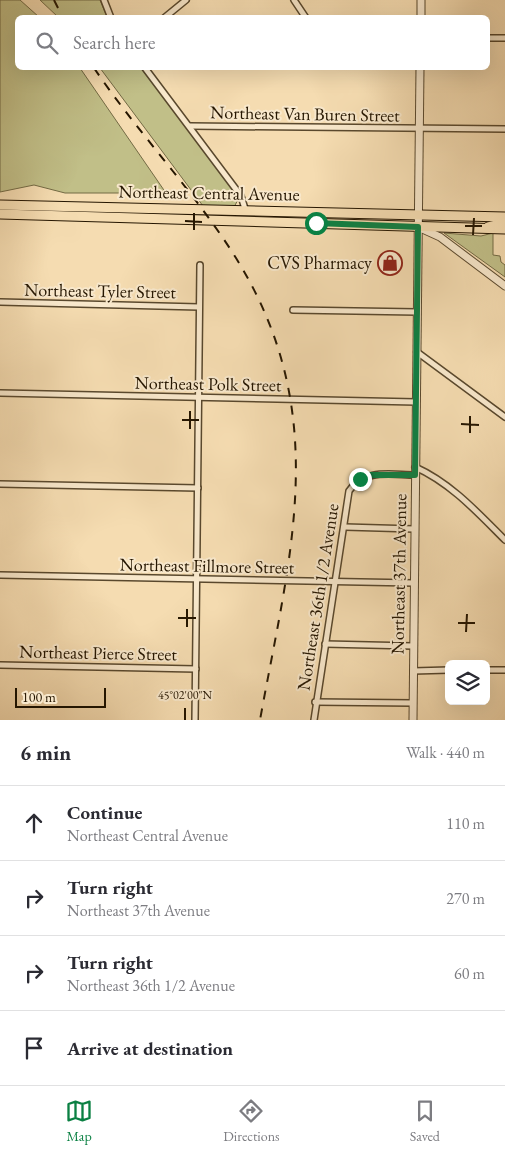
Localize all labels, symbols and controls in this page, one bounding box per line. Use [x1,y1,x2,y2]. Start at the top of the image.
search box [15,15,490,70]
icon: search [33,29,61,57]
text: Search here [73,30,155,55]
street label: Northeast Van Buren Street [210,100,400,127]
street label: Northeast Central Avenue [118,179,300,206]
route start [305,212,328,235]
shop icon: CVS Pharmacy [377,250,403,276]
place label: CVS Pharmacy [267,251,372,274]
street label: Northeast Tyler Street [24,278,177,303]
street label: Northeast Polk Street [134,371,282,396]
route end [349,468,372,491]
street label: Northeast 37th Avenue [386,493,411,655]
street label: Northeast 36th 1/2 Avenue [291,502,344,692]
street label: Northeast Fillmore Street [119,552,295,579]
street label: Northeast Pierce Street [19,640,177,665]
map controls [445,660,490,705]
button: layers [445,660,490,705]
scale bar [15,685,106,708]
text: 45°02'00"N [158,687,212,703]
text: 100 m [22,688,56,706]
text: 6 min [20,739,71,766]
text: Walk · 440 m [406,742,485,763]
text: Continue [67,800,142,825]
icon: ahead [20,809,48,837]
text: 110 m [446,813,485,834]
text: Northeast Central Avenue [67,825,228,846]
text: Turn right [67,875,153,900]
icon: right [20,884,48,912]
text: 270 m [446,888,485,909]
text: Northeast 37th Avenue [67,900,210,921]
text: Turn right [67,950,153,975]
icon: right [20,959,48,987]
text: 60 m [454,963,485,984]
text: Northeast 36th 1/2 Avenue [67,975,235,996]
icon: arrive [20,1034,48,1062]
text: Arrive at destination [67,1036,233,1061]
tab: Map [65,1097,93,1145]
tab: Directions [223,1097,280,1145]
tab: Saved [410,1097,440,1145]

